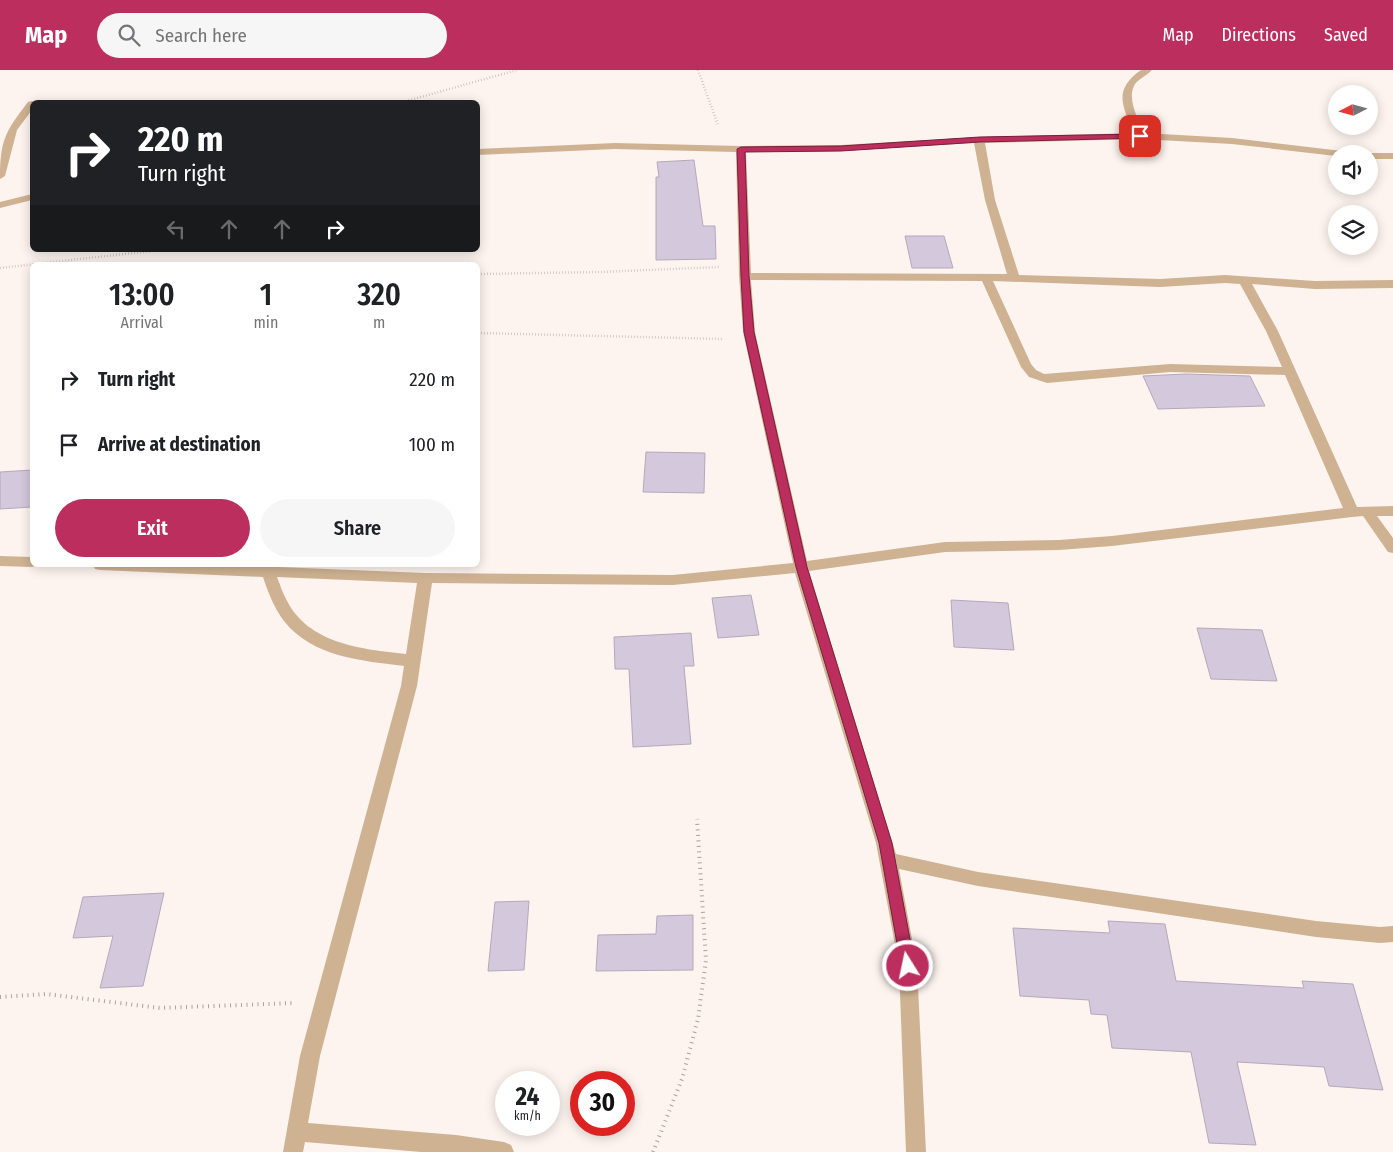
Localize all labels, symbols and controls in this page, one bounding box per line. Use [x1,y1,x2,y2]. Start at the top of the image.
search box [97,13,447,58]
text: Map [25,21,67,49]
icon: search [115,21,143,49]
text: Search here [155,24,247,47]
text: Map [1162,24,1194,46]
text: Directions [1222,24,1296,46]
text: Saved [1324,24,1368,46]
north arrow [1328,85,1378,135]
map controls [1328,85,1378,255]
pin [1119,115,1161,157]
text: 220 m [138,118,224,160]
icon: right [55,120,120,185]
icon: arrive [1126,122,1154,150]
button: sound [1328,145,1378,195]
text: Turn right [138,160,226,187]
button: layers [1328,205,1378,255]
icon: left [162,215,190,243]
icon: ahead [215,215,243,243]
icon: ahead [268,215,296,243]
icon: right [321,215,349,243]
text: 13:00 [109,277,175,313]
text: 1 [260,277,272,313]
text: 320 [357,277,401,313]
text: Arrival [121,313,163,332]
text: min [254,313,278,332]
text: m [373,313,385,332]
icon: right [55,366,83,394]
text: Turn right [98,368,175,391]
text: 220 m [409,368,455,391]
icon: arrive [55,431,83,459]
text: Arrive at destination [98,433,261,456]
text: 100 m [409,433,455,456]
button: Exit [55,499,250,557]
button: Share [260,499,455,557]
position arrow [881,939,933,991]
speed limit sign: 30 [570,1071,635,1136]
text: 24 [516,1082,539,1112]
text: km/h [514,1109,541,1123]

